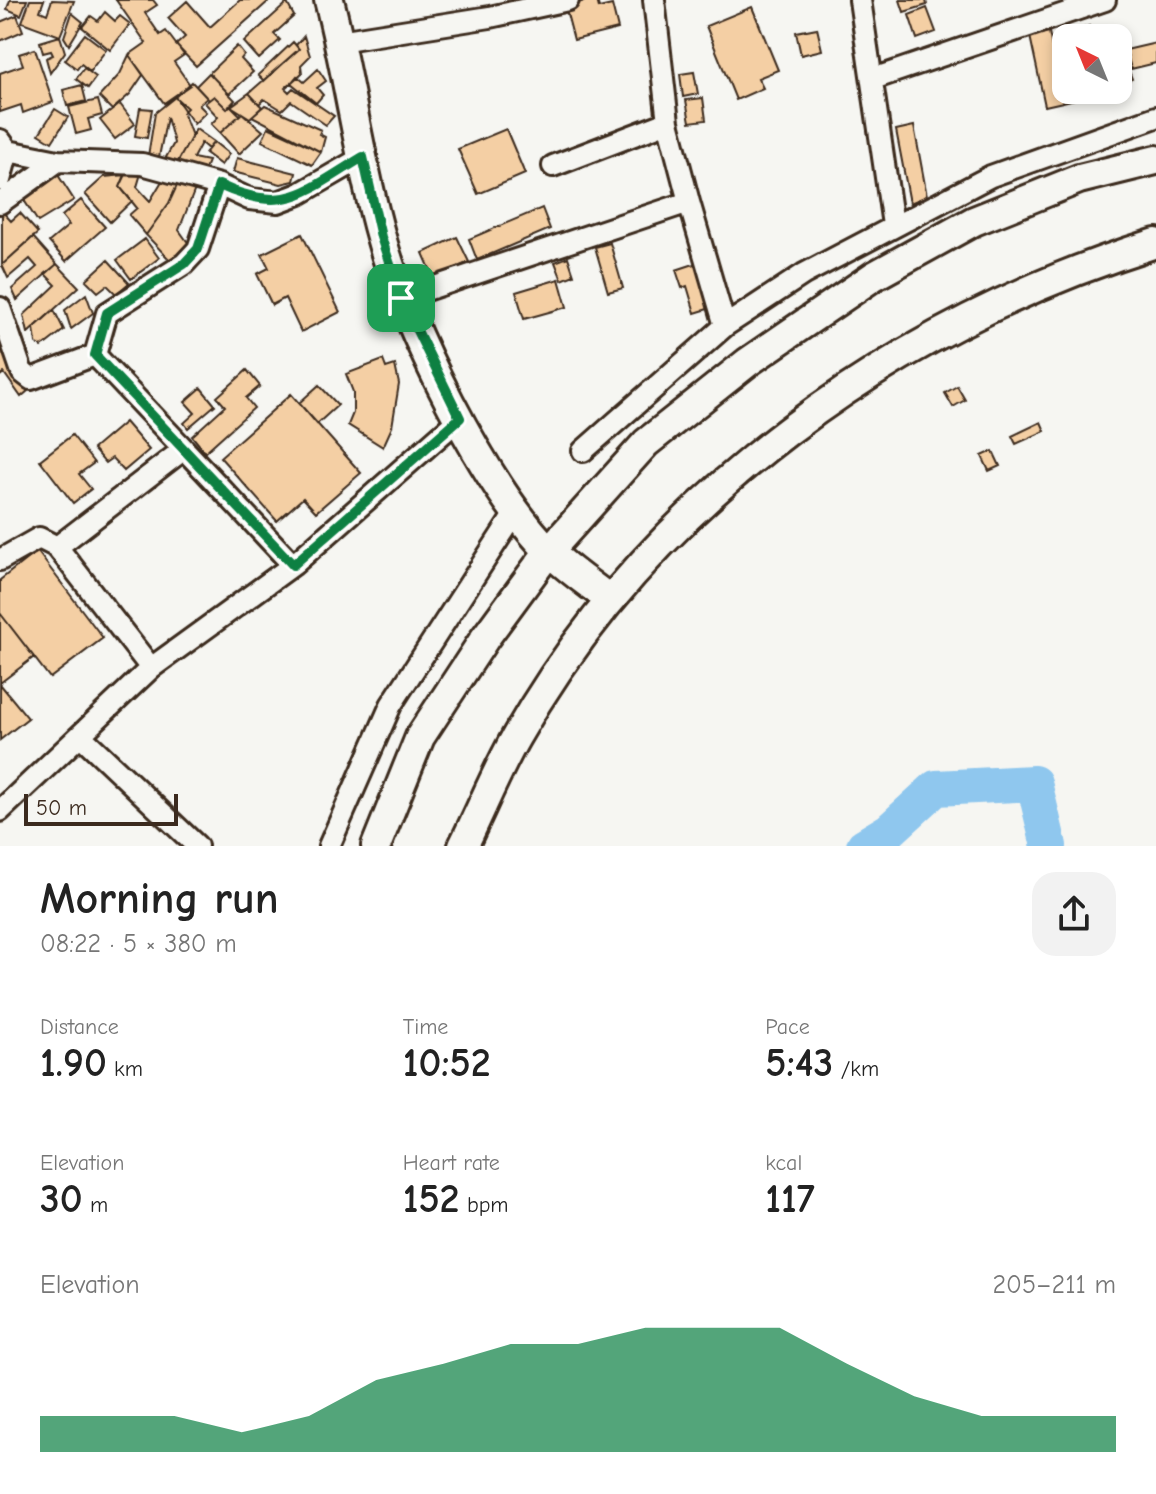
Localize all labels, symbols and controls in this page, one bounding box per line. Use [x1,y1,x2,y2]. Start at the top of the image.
north arrow [1052,24,1132,104]
map controls [1052,24,1132,104]
pin [367,264,435,332]
icon: arrive [379,276,423,320]
scale bar [24,790,178,826]
text: 50 m [36,795,87,821]
button: share [1032,872,1116,956]
text: Morning run [40,873,279,924]
text: 08:22 · 5 × 380 m [40,929,237,959]
text: Distance [40,1014,119,1040]
text: Time [403,1014,448,1040]
text: Pace [765,1014,810,1040]
text: 1.90 [40,1040,107,1086]
text: 10:52 [403,1040,491,1086]
text: 5:43 [765,1040,833,1086]
text: km [107,1056,143,1082]
text: /km [833,1056,879,1082]
text: Elevation [40,1150,124,1176]
text: Heart rate [403,1150,500,1176]
text: kcal [765,1150,802,1176]
text: 30 [40,1176,83,1222]
text: 152 [403,1176,460,1222]
text: 117 [765,1176,815,1222]
text: m [83,1192,108,1218]
text: bpm [460,1192,509,1218]
text: Elevation [40,1270,140,1300]
text: 205–211 m [992,1270,1116,1300]

